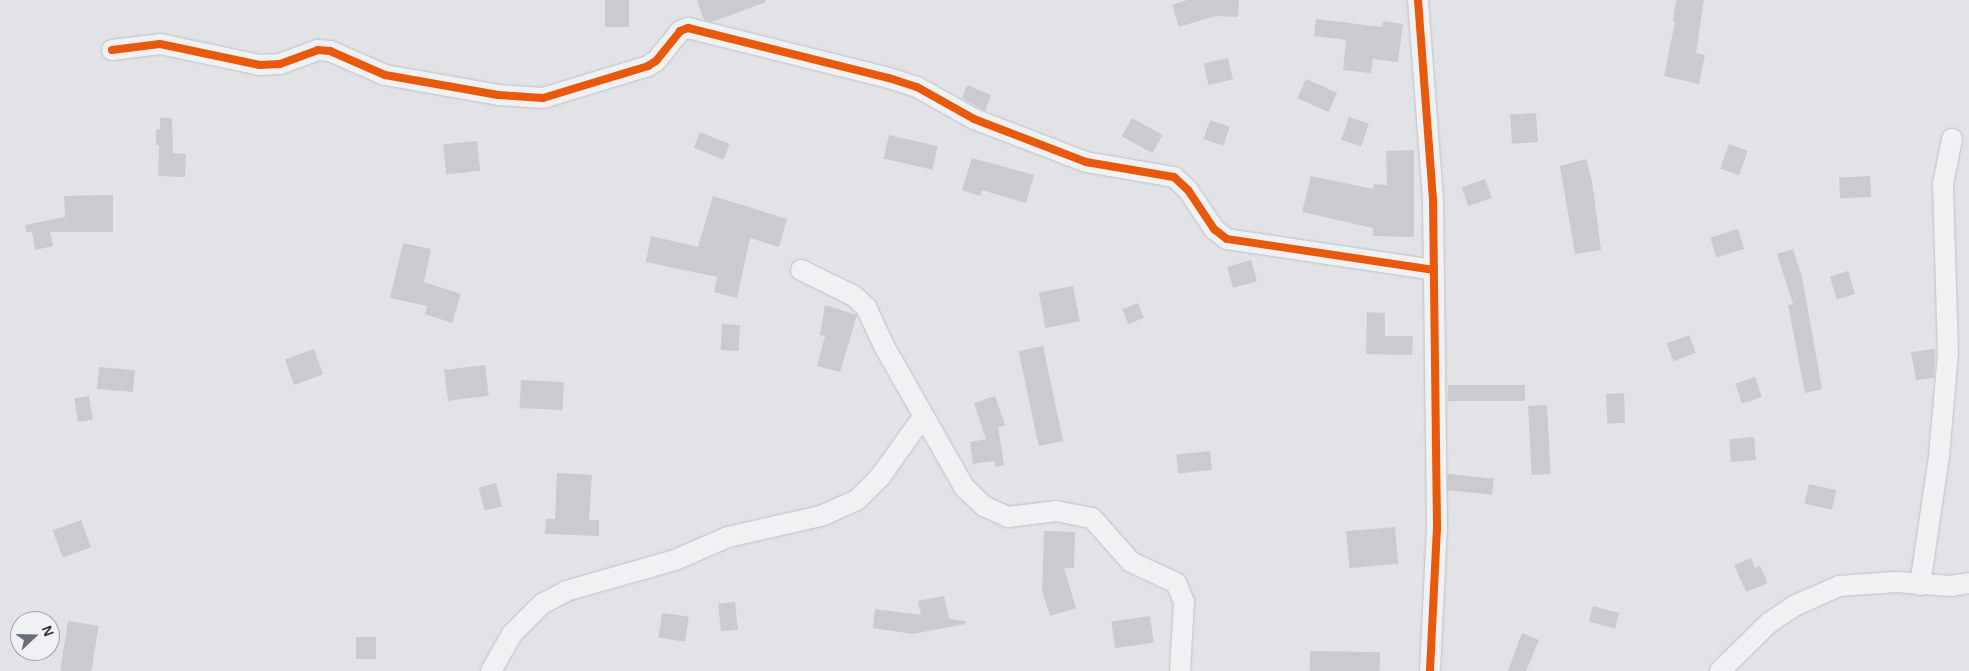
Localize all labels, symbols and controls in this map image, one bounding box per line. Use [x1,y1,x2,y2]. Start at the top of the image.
north arrow [10,611,60,661]
text: N [39,623,57,639]

